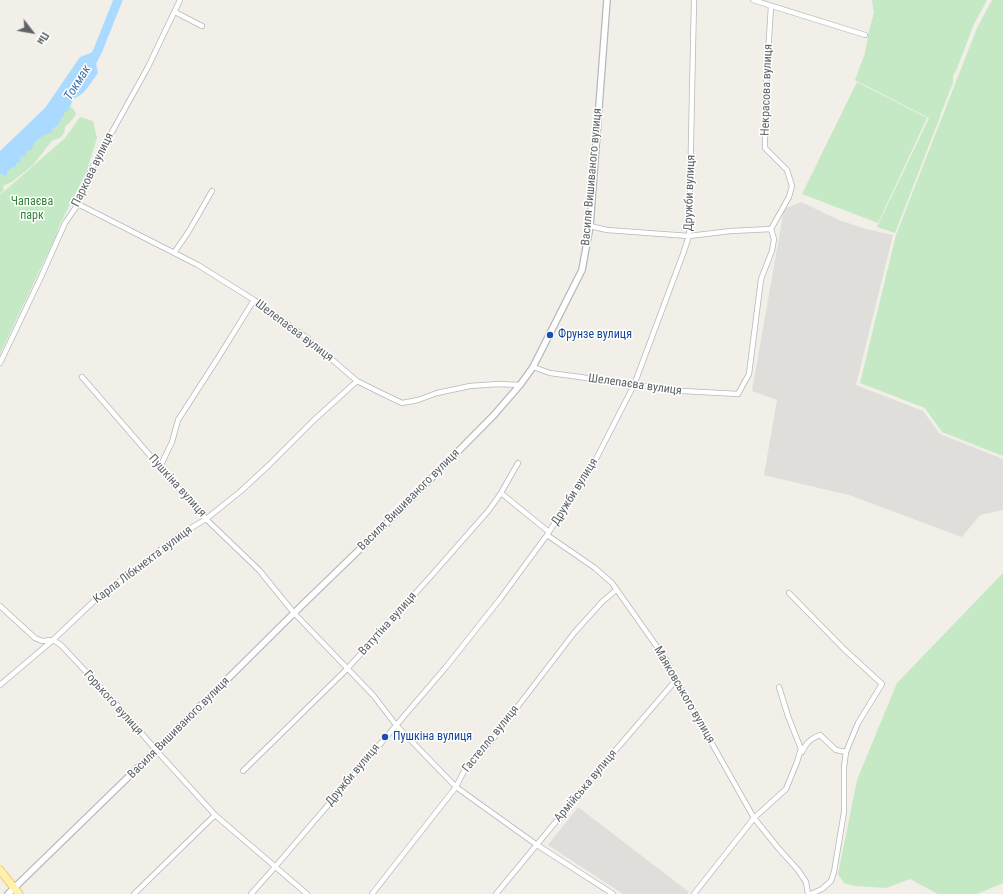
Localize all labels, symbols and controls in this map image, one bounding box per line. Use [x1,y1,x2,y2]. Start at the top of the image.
north arrow [12,12,52,52]
text: Пн [34,30,51,47]
street label: Некрасова вулиця [758,44,776,136]
water label: Токмак [61,63,95,103]
street label: Василя Вишиваного вулиця [579,108,605,246]
street label: Паркова вулиця [69,131,117,209]
street label: Дружби вулиця [681,155,699,231]
park label: Чапаєва парк [11,195,53,223]
street label: Шелепаєва вулиця [252,297,336,365]
place label: Фрунзе вулиця [558,328,632,342]
marker: Фрунзе вулиця [545,330,555,340]
street label: Шелепаєва вулиця [587,371,683,399]
street label: Василя Вишиваного вулиця [355,446,463,554]
street label: Пушкіна вулиця [145,452,209,520]
street label: Дружби вулиця [549,456,601,528]
street label: Карла Лібкнехта вулиця [91,523,195,607]
street label: Ватутіна вулиця [356,589,420,659]
street label: Маяковського вулиця [650,644,718,746]
street label: Горького вулиця [80,668,146,738]
street label: Василя Вишиваного вулиця [125,674,233,782]
street label: Гастелло вулиця [460,702,522,776]
place label: Пушкіна вулиця [393,730,472,744]
marker: Пушкіна вулиця [380,732,390,742]
street label: Дружби вулиця [323,741,383,809]
street label: Армійська вулиця [552,747,620,825]

